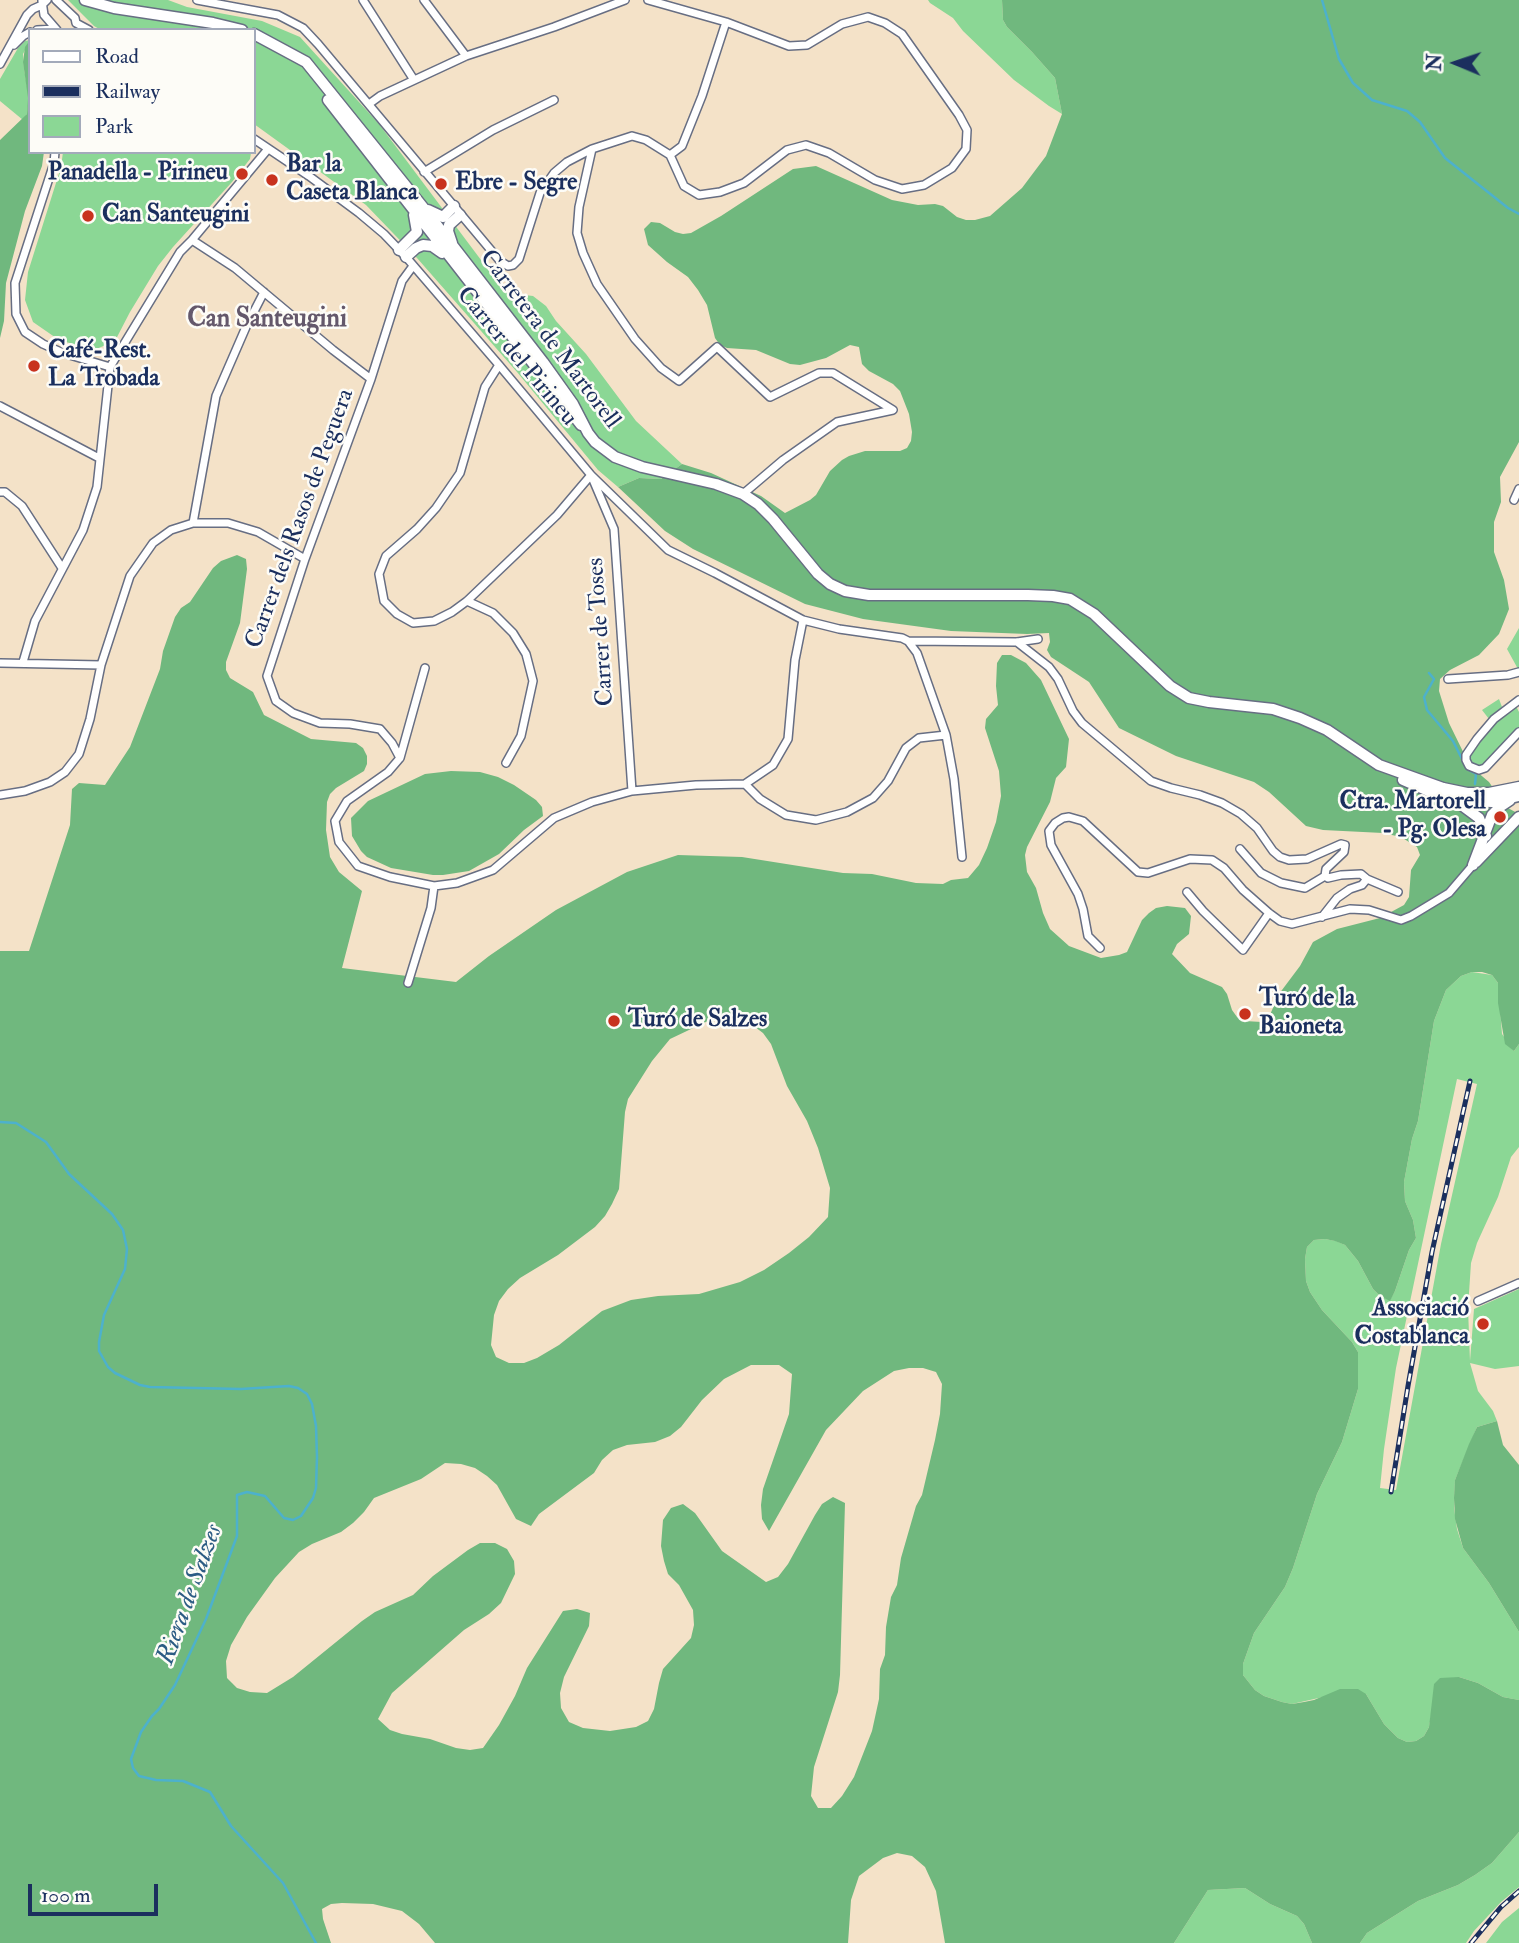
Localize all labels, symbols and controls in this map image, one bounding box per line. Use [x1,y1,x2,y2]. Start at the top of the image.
legend [28,28,256,154]
north arrow [1421,28,1491,98]
text: Road [95,43,139,70]
text: N [1423,53,1447,71]
text: Railway [95,78,160,105]
text: Park [95,113,133,140]
place label: Bar la Caseta Blanca [286,152,418,208]
place label: Panadella - Pirineu [48,160,228,188]
marker: Panadella - Pirineu [234,166,250,182]
place label: Ebre - Segre [455,170,577,198]
marker: Bar la Caseta Blanca [264,172,280,188]
marker: Ebre - Segre [433,176,449,192]
place label: Can Santeugini [102,202,249,230]
marker: Can Santeugini [80,208,96,224]
street label: Carretera de Martorell [472,245,626,435]
street label: Carrer del Pirineu [449,282,583,432]
district label: Can Santeugini [187,304,347,336]
place label: Café-Rest. La Trobada [48,338,159,394]
marker: Café-Rest. La Trobada [26,358,42,374]
street label: Carrer dels Rasos de Peguera [241,385,361,653]
street label: Carrer de Toses [582,557,622,707]
place label: Ctra. Martorell - Pg. Olesa [1340,789,1486,845]
marker: Ctra. Martorell - Pg. Olesa [1492,809,1508,825]
place label: Turó de la Baioneta [1259,986,1355,1042]
marker: Turó de la Baioneta [1237,1006,1253,1022]
place label: Turó de Salzes [628,1007,767,1035]
marker: Turó de Salzes [606,1013,622,1029]
place label: Associació Costablanca [1354,1296,1469,1352]
marker: Associació Costablanca [1475,1316,1491,1332]
water label: Riera de Salzes [151,1521,231,1669]
scale bar [32,1870,161,1914]
text: 100 m [41,1882,91,1909]

